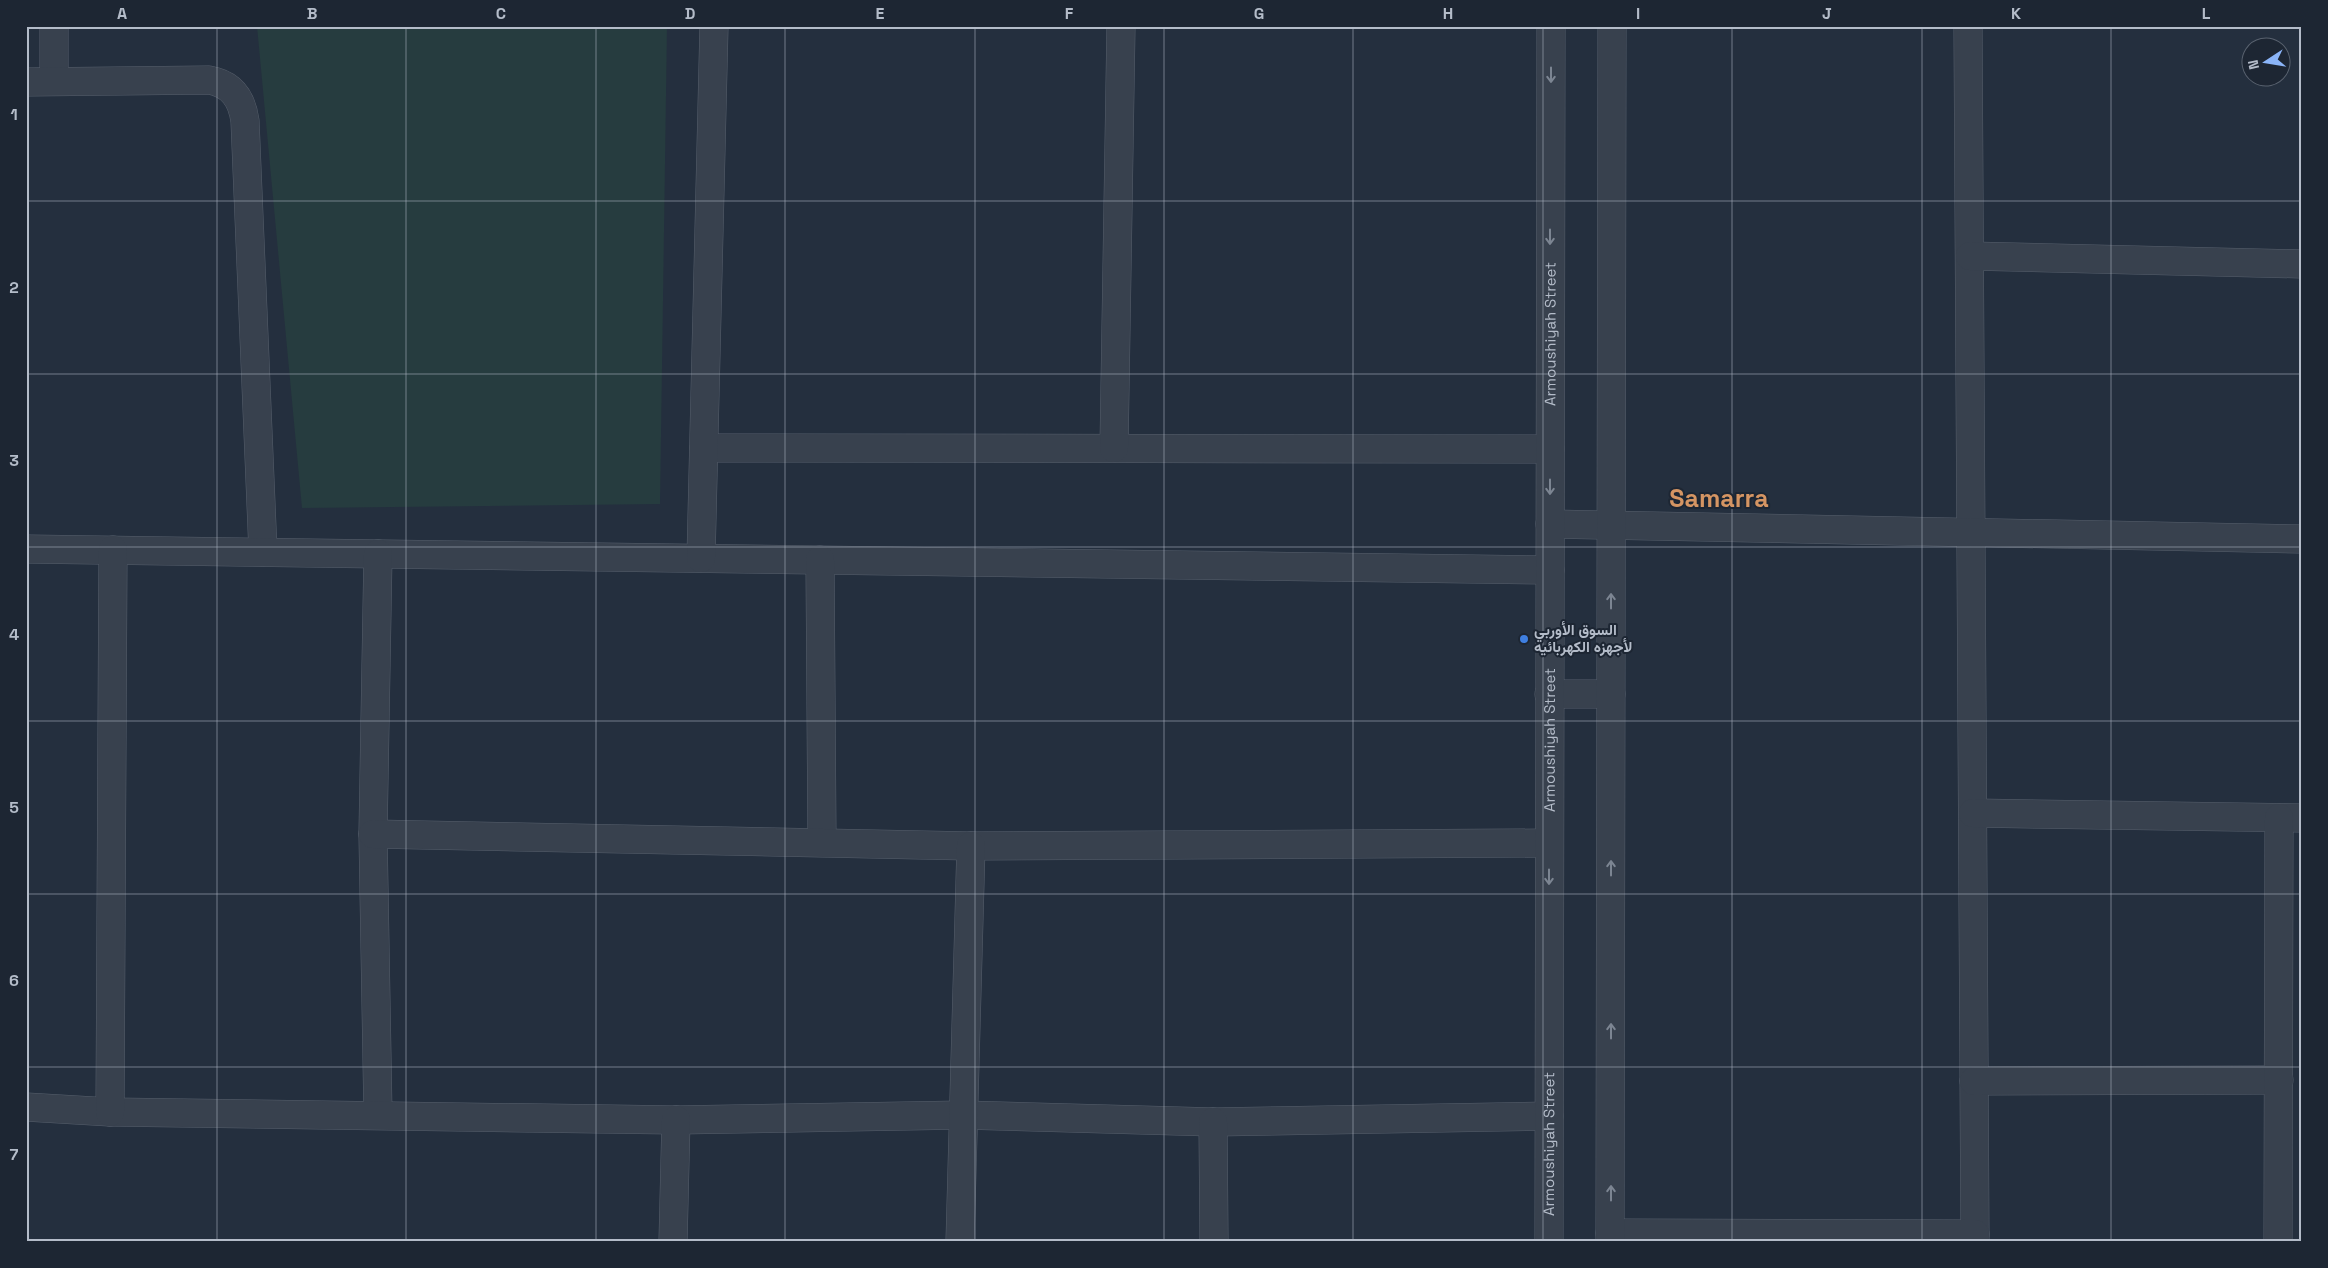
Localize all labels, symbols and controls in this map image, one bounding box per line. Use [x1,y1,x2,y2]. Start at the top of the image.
text: A [117,3,127,24]
text: B [307,3,317,24]
text: C [496,3,506,24]
text: D [685,3,695,24]
text: E [876,3,885,24]
text: F [1065,3,1074,24]
text: G [1254,3,1264,24]
text: H [1443,3,1453,24]
text: I [1636,3,1640,24]
text: J [1822,3,1832,24]
text: K [2011,3,2021,24]
text: L [2202,3,2211,24]
north arrow [2240,38,2290,88]
text: N [2244,58,2263,71]
one-way arrow [1546,66,1556,83]
text: 1 [10,104,18,125]
one-way arrow [1545,229,1555,245]
street label: Armoushiyah Street [1540,262,1560,406]
text: 2 [9,277,19,298]
text: 3 [9,450,19,471]
one-way arrow [1545,479,1555,495]
district label: Samarra [1669,482,1769,514]
one-way arrow [1606,593,1616,609]
place label: السوق الأوربي لأجهزه الكهربائيه [1534,620,1632,656]
text: 4 [9,624,19,645]
marker: السوق الأوربي لأجهزه الكهربائيه [1518,633,1530,645]
street label: Armoushiyah Street [1540,668,1559,812]
text: 5 [9,797,19,818]
one-way arrow [1606,860,1616,876]
one-way arrow [1544,869,1554,885]
text: 6 [9,970,19,991]
one-way arrow [1606,1023,1616,1039]
street label: Armoushiyah Street [1539,1072,1558,1216]
text: 7 [10,1144,19,1165]
one-way arrow [1606,1185,1616,1202]

